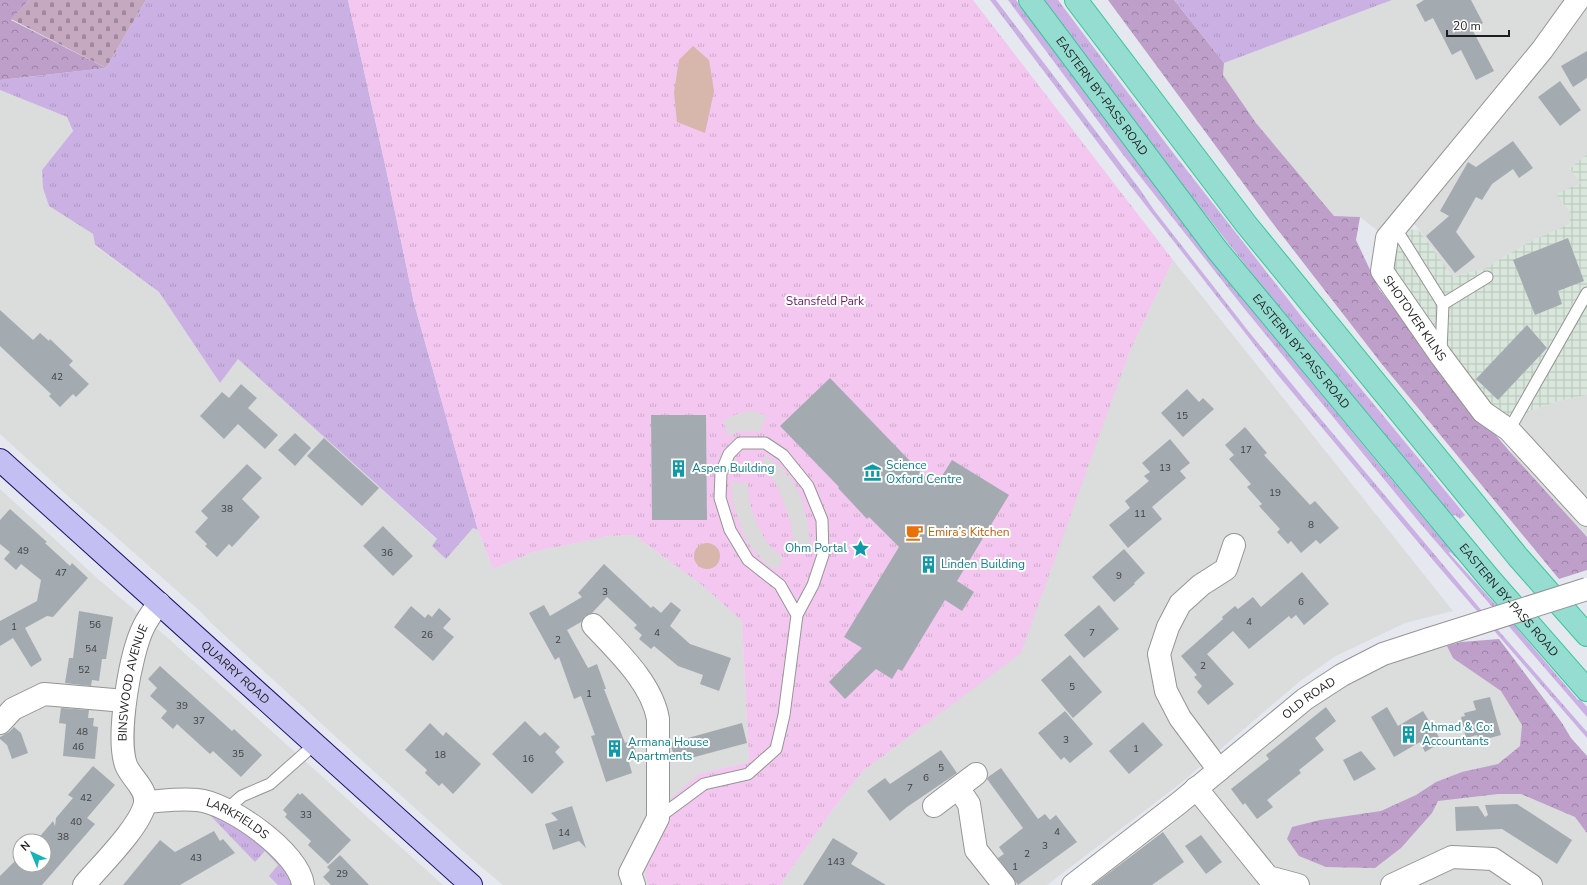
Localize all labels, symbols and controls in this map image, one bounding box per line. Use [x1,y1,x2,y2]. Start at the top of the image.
scale bar [1447,12,1509,38]
text: 20 m [1453,18,1481,34]
street label: EASTERN BY-PASS ROAD [1052,33,1152,159]
street label: SHOTOVER KILNS [1379,272,1450,364]
street label: EASTERN BY-PASS ROAD [1249,291,1354,412]
park label: Stansfeld Park [786,293,865,309]
house number: 42 [51,370,63,384]
house number: 15 [1176,409,1188,423]
house number: 17 [1240,443,1252,457]
place label: Science Oxford Centre [886,457,962,487]
building icon: Aspen Building [669,458,689,478]
place label: Aspen Building [692,460,774,476]
house number: 13 [1159,461,1171,475]
museum icon: Science Oxford Centre [863,462,883,482]
house number: 19 [1269,486,1281,500]
house number: 38 [221,502,233,516]
house number: 11 [1134,507,1146,521]
house number: 8 [1308,518,1314,532]
cafe icon: Emira’s Kitchen [905,522,925,542]
place label: Emira’s Kitchen [928,524,1010,540]
place icon: Ohm Portal [850,538,870,558]
place label: Ohm Portal [785,540,847,556]
street label: EASTERN BY-PASS ROAD [1456,540,1562,660]
house number: 49 [17,544,29,558]
house number: 36 [381,546,393,560]
building icon: Linden Building [918,554,938,574]
place label: Linden Building [941,556,1025,572]
house number: 47 [55,566,67,580]
house number: 9 [1116,569,1122,583]
house number: 3 [602,585,608,599]
house number: 6 [1298,595,1304,609]
house number: 4 [1246,615,1252,629]
house number: 56 [89,618,101,632]
house number: 1 [11,620,17,634]
street label: BINSWOOD AVENUE [115,622,152,741]
house number: 4 [654,626,660,640]
house number: 7 [1089,626,1095,640]
house number: 26 [421,628,433,642]
house number: 2 [555,633,561,647]
street label: QUARRY ROAD [197,637,273,708]
house number: 54 [85,642,97,656]
house number: 2 [1200,659,1206,673]
house number: 52 [78,663,90,677]
street label: OLD ROAD [1279,673,1339,723]
house number: 5 [1069,680,1075,694]
house number: 1 [586,687,592,701]
house number: 39 [176,699,188,713]
house number: 37 [193,714,205,728]
place label: Ahmad & Co: Accountants [1422,719,1493,749]
building icon: Ahmad & Co: Accountants [1399,724,1419,744]
house number: 48 [76,725,88,739]
house number: 3 [1063,733,1069,747]
place label: Armana House Apartments [628,734,709,764]
building icon: Armana House Apartments [605,739,625,759]
house number: 46 [72,740,84,754]
house number: 1 [1133,742,1139,756]
house number: 35 [232,747,244,761]
house number: 18 [434,748,446,762]
house number: 16 [522,752,534,766]
house number: 5 [938,761,944,775]
house number: 6 [923,771,929,785]
house number: 7 [907,781,913,795]
house number: 42 [80,791,92,805]
street label: LARKFIELDS [204,794,272,843]
house number: 33 [300,808,312,822]
house number: 40 [70,815,82,829]
house number: 4 [1054,825,1060,839]
house number: 14 [558,826,570,840]
house number: 38 [57,830,69,844]
north arrow [12,833,52,873]
text: N [17,838,34,854]
house number: 3 [1042,839,1048,853]
house number: 2 [1024,847,1030,861]
house number: 43 [190,851,202,865]
house number: 143 [827,855,845,869]
house number: 1 [1012,860,1018,874]
house number: 29 [336,867,348,881]

